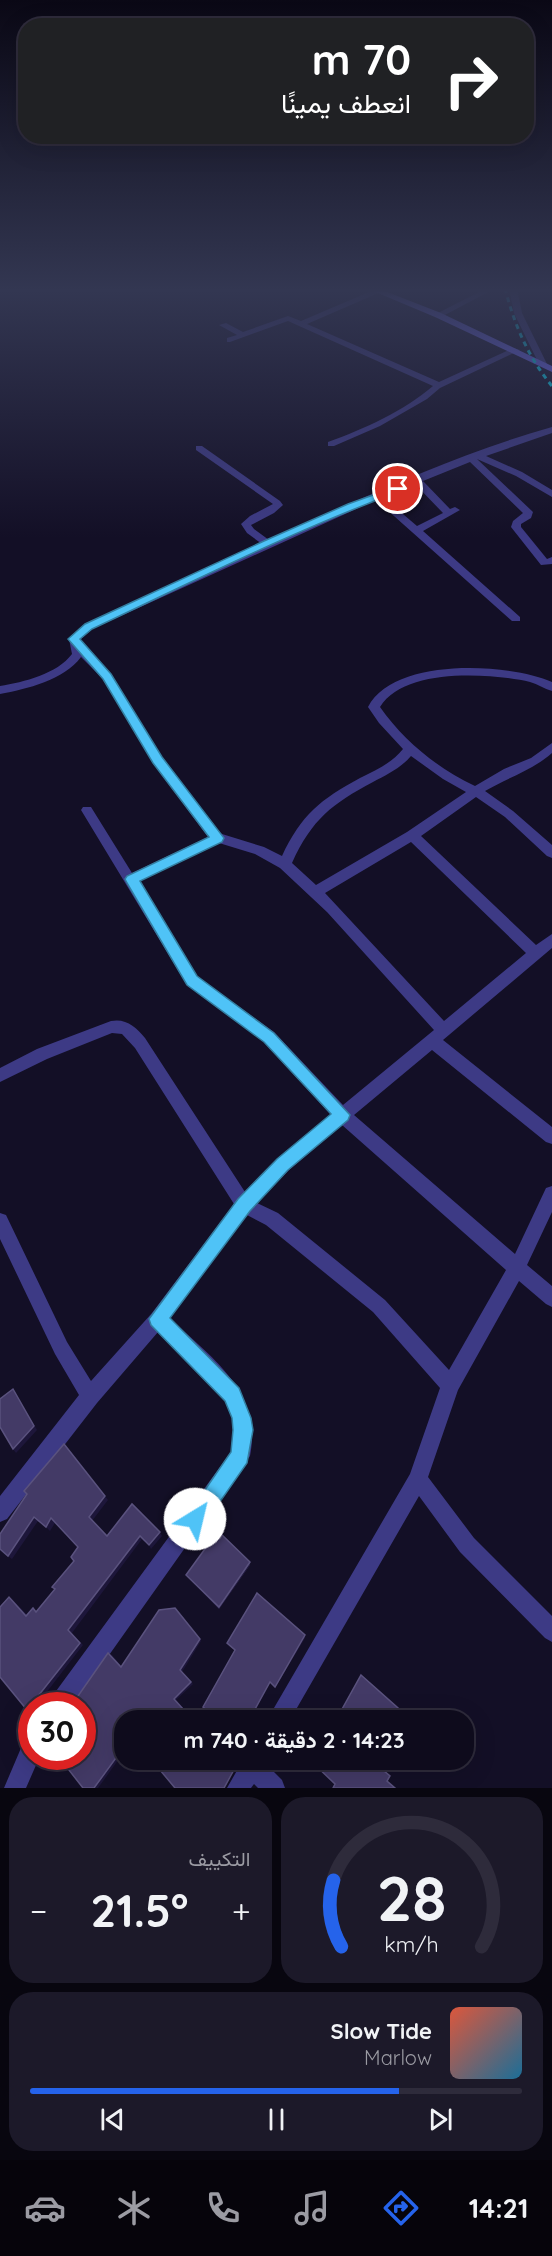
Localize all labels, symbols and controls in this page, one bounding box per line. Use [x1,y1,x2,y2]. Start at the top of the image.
text: 70 m [312,33,411,86]
icon: right [432,42,510,120]
text: انعطف يمينًا [281,86,411,120]
pin [372,463,423,514]
icon: arrive [381,472,414,505]
position arrow [163,1487,227,1551]
speed limit sign: 30 [18,1692,96,1770]
text: 14:23 · 2 دقيقة · 740 m [184,1726,404,1754]
text: التكييف [188,1846,251,1871]
text: 28 [377,1859,447,1937]
text: 21.5° [91,1882,188,1938]
text: − [30,1890,47,1931]
text: + [232,1890,250,1931]
text: km/h [385,1931,439,1957]
text: Slow Tide [331,2017,432,2045]
text: Marlow [364,2045,432,2070]
icon: previous [96,2103,129,2136]
icon: pause [260,2103,293,2136]
icon: next [424,2103,457,2136]
icon: car [24,2187,66,2229]
icon: climate [113,2187,155,2229]
icon: phone [202,2187,244,2229]
icon: music [291,2187,333,2229]
icon: directions [380,2187,422,2229]
text: 14:21 [469,2191,528,2225]

